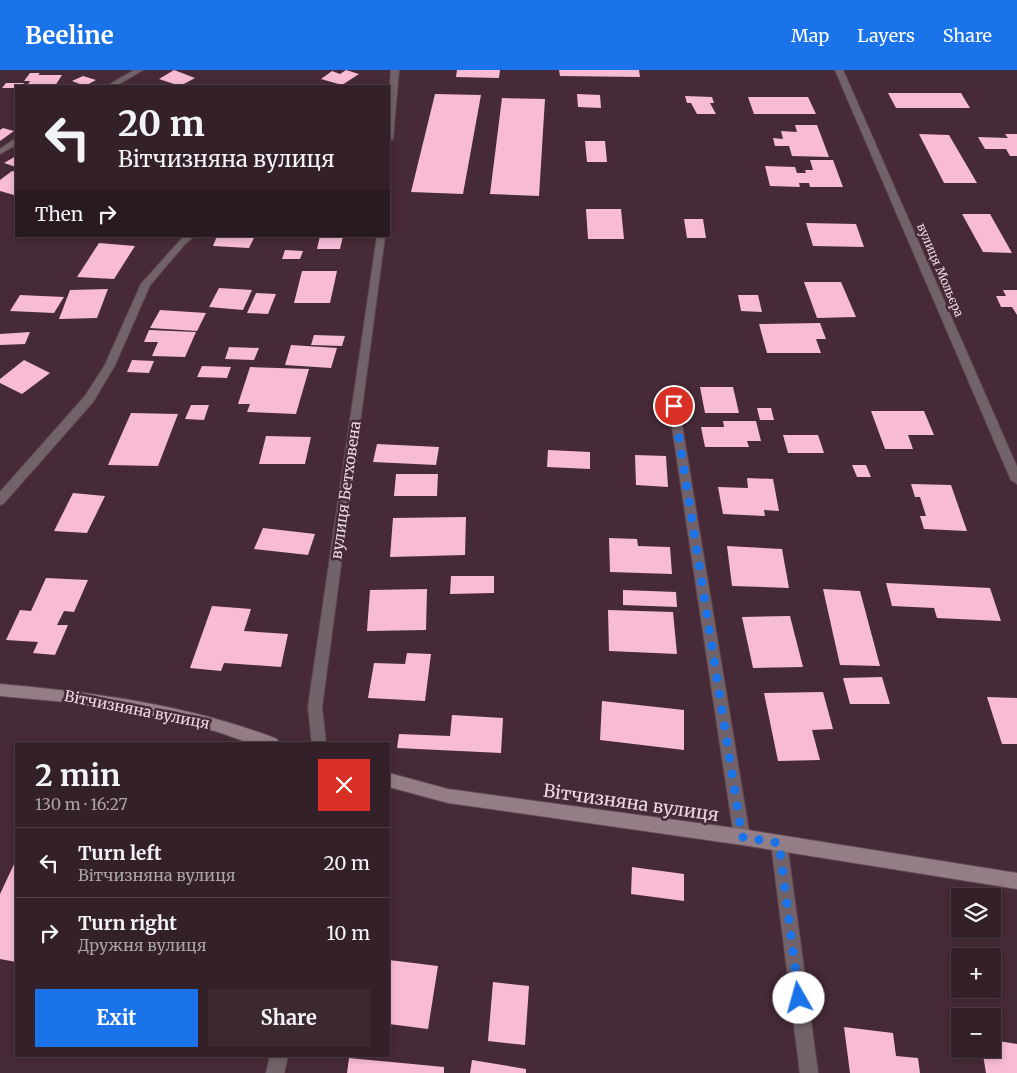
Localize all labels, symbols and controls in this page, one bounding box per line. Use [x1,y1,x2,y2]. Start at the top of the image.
text: Beeline [25,20,114,51]
text: Map [791,24,829,47]
text: Layers [857,24,915,47]
text: Share [943,24,992,47]
text: 20 m [118,102,205,146]
icon: left [35,105,100,170]
text: Вітчизняна вулиця [118,145,335,173]
icon: right [93,200,121,228]
text: Then [35,202,83,226]
street label: вулиця Мольєра [914,221,967,319]
pin [653,385,695,427]
icon: arrive [660,392,688,420]
street label: вулиця Бетховена [326,420,365,560]
street label: Вітчизняна вулиця [63,686,211,733]
text: 2 min [35,756,120,794]
button: close [318,759,370,811]
street label: Вітчизняна вулиця [542,779,721,826]
text: 130 m · 16:27 [35,794,128,814]
text: Turn left [78,841,162,865]
icon: left [35,849,63,877]
text: 20 m [323,851,370,875]
text: Вітчизняна вулиця [78,865,236,885]
map controls [951,888,1001,1058]
button: layers [951,888,1001,938]
text: Turn right [78,911,177,935]
icon: right [35,919,63,947]
text: 10 m [327,921,370,945]
text: Дружня вулиця [78,935,206,955]
button: + [951,948,1001,998]
position arrow [772,971,824,1023]
button: Exit [35,989,198,1047]
button: Share [208,989,370,1047]
button: − [951,1008,1001,1058]

